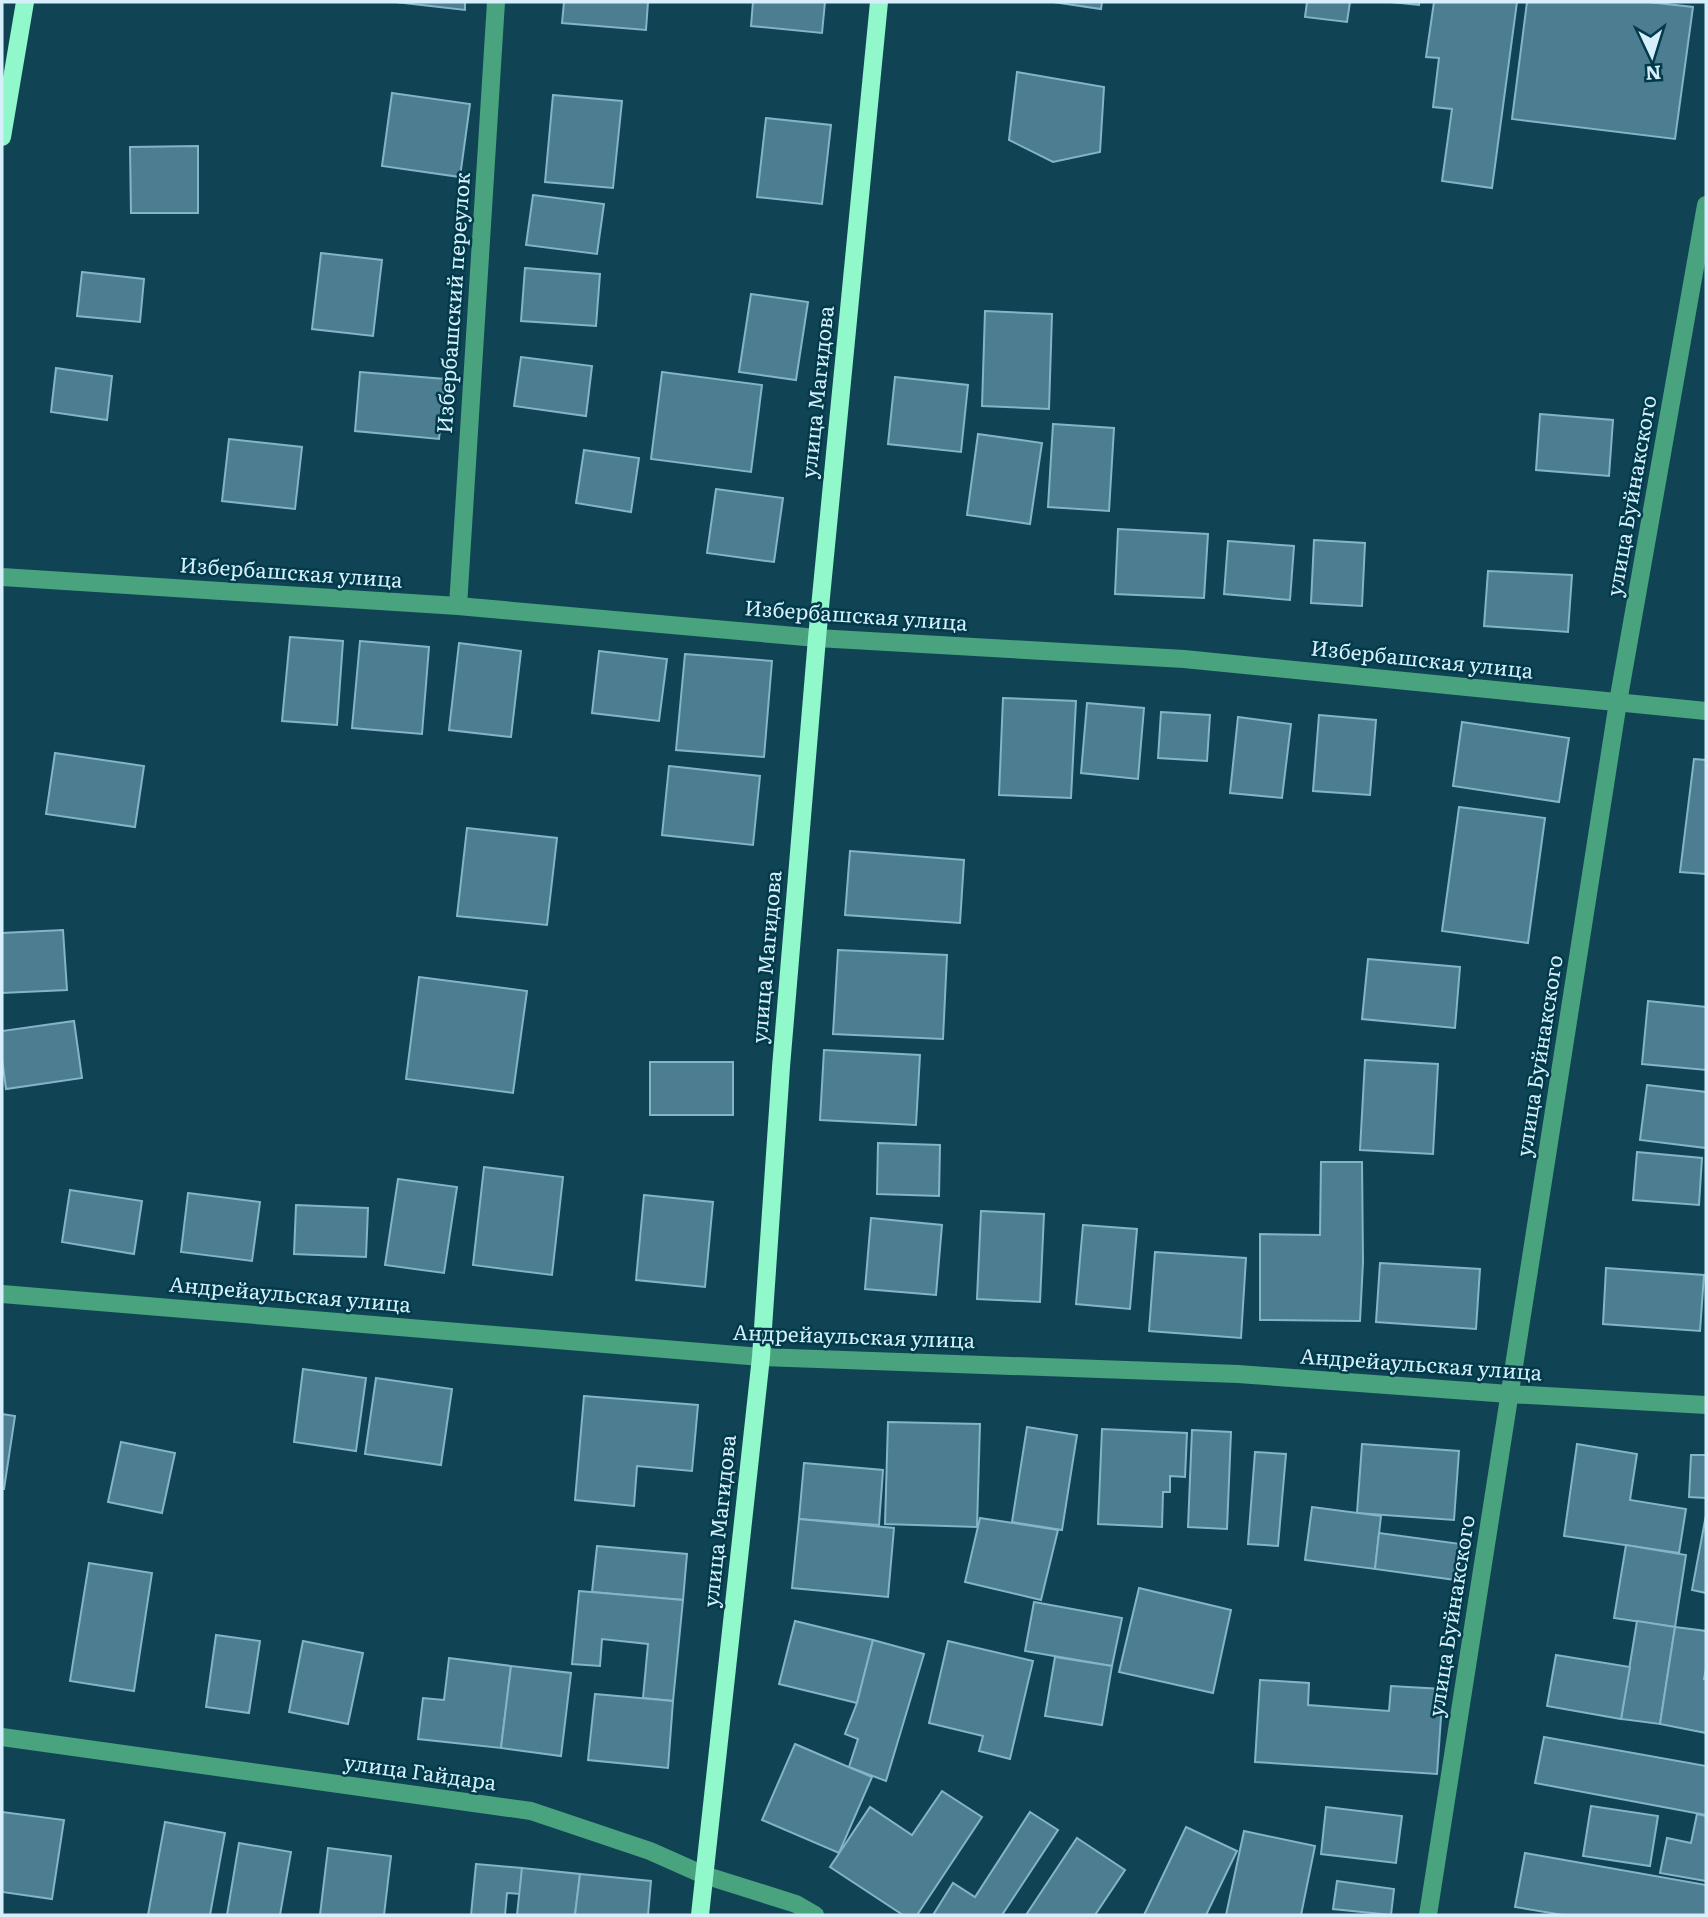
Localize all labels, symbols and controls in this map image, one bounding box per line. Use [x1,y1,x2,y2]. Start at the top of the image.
north arrow [1617,21,1687,91]
text: N [1644,59,1662,88]
street label: Избербашский переулок [427,171,476,435]
street label: улица Магидова [791,303,840,480]
street label: улица Буйнакского [1597,392,1663,599]
street label: Избербашская улица [179,547,404,594]
street label: Избербашская улица [744,590,969,637]
street label: Избербашская улица [1309,630,1536,685]
street label: улица Магидова [742,868,788,1045]
street label: улица Буйнакского [1506,952,1569,1159]
street label: Андрейаульская улица [168,1267,413,1319]
street label: Андрейаульская улица [732,1315,976,1354]
street label: Андрейаульская улица [1299,1339,1544,1386]
street label: улица Магидова [693,1432,742,1609]
street label: улица Буйнакского [1418,1512,1481,1719]
street label: улица Гайдара [342,1744,499,1797]

